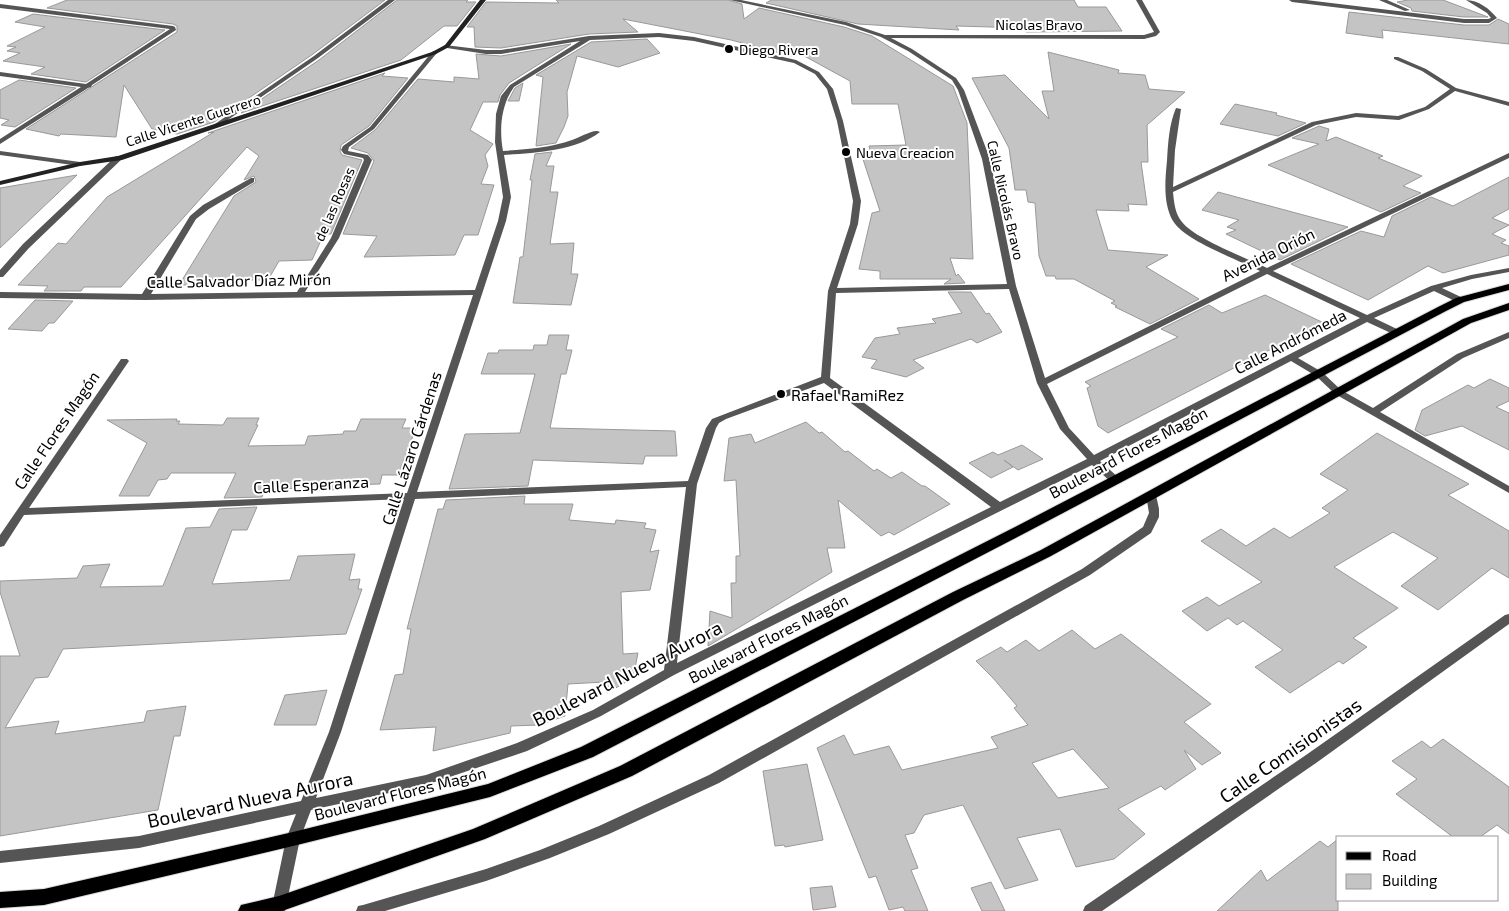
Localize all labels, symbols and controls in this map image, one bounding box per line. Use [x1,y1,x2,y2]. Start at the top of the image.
street label: Nicolas Bravo [995,16,1083,33]
place label: Diego Rivera [739,41,818,58]
marker: Diego Rivera [723,43,735,55]
street label: Calle Vicente Guerrero [123,90,263,150]
street label: Calle Nicolás Bravo [984,139,1028,261]
place label: Nueva Creacion [856,144,955,161]
marker: Nueva Creacion [840,146,852,158]
street label: de las Rosas [310,164,358,244]
street label: Avenida Orión [1219,223,1317,285]
street label: Calle Salvador Díaz Mirón [147,269,331,291]
street label: Calle Andrómeda [1231,305,1349,377]
street label: Calle Flores Magón [9,367,103,493]
street label: Calle Lázaro Cárdenas [377,369,445,527]
place label: Rafael RamiRez [791,385,904,404]
marker: Rafael RamiRez [775,388,787,400]
street label: Boulevard Flores Magón [1046,402,1210,502]
street label: Calle Esperanza [253,471,369,497]
street label: Boulevard Flores Magón [685,589,851,687]
street label: Boulevard Nueva Aurora [528,615,726,731]
street label: Calle Comisionistas [1215,692,1365,808]
street label: Boulevard Flores Magón [312,762,488,824]
street label: Boulevard Nueva Aurora [145,766,355,832]
legend [1336,836,1499,901]
text: Road [1382,846,1417,864]
text: Building [1382,871,1438,889]

